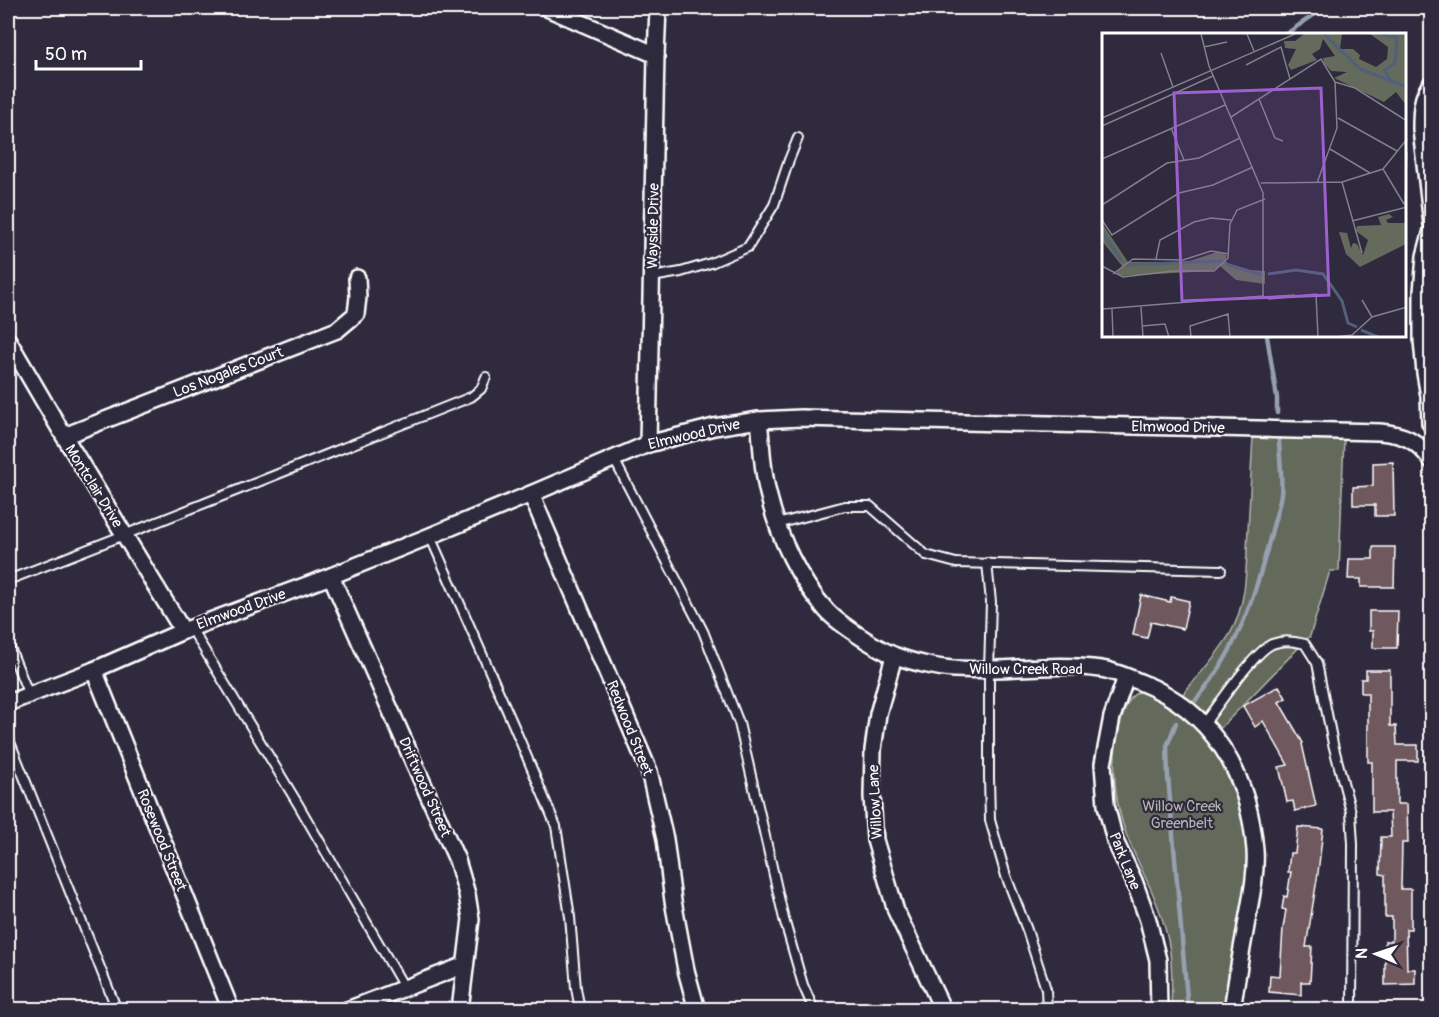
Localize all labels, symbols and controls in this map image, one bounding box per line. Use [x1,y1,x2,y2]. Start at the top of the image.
scale bar [36,33,141,71]
inset map [1102,33,1406,338]
text: 50 m [45,43,87,66]
street label: Wayside Drive [643,182,664,269]
street label: Los Nogales Court [170,342,287,402]
street label: Elmwood Drive [646,415,742,454]
street label: Elmwood Drive [1131,417,1226,438]
street label: Montclair Drive [60,441,127,532]
street label: Elmwood Drive [194,584,289,634]
street label: Willow Creek Road [969,660,1083,679]
street label: Redwood Street [602,678,658,779]
street label: Driftwood Street [394,734,455,841]
street label: Willow Lane [864,764,887,840]
street label: Rosewood Street [132,786,191,895]
park label: Willow Creek Greenbelt [1142,797,1222,833]
street label: Park Lane [1104,830,1145,893]
north arrow [1346,924,1406,984]
text: N [1352,948,1372,959]

